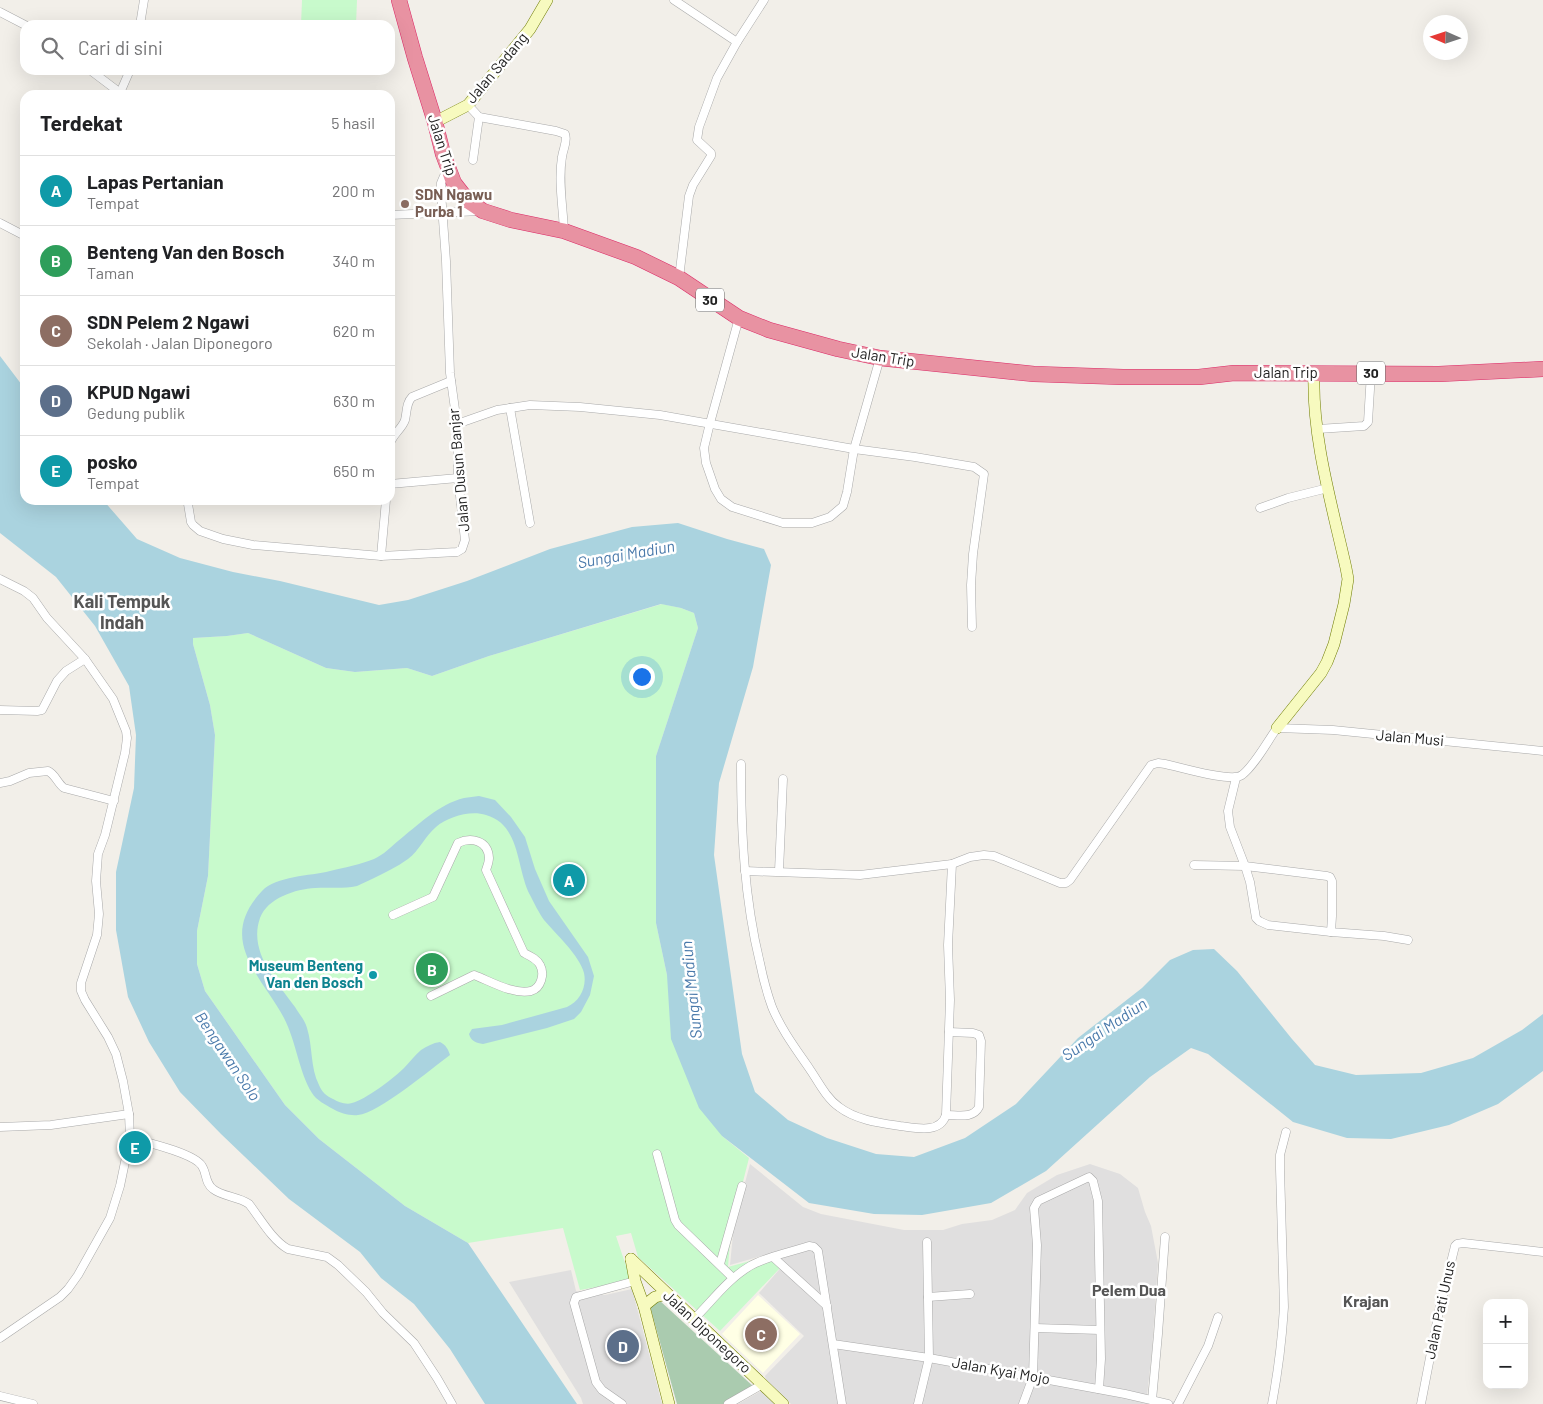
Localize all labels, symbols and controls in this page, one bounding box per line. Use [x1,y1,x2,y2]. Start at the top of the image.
north arrow [1423,15,1468,60]
search box [20,20,395,75]
street label: Jalan Sadang [461,28,531,106]
icon: search [38,34,66,62]
text: Cari di sini [78,36,163,59]
text: Terdekat [40,110,123,135]
street label: Jalan Trip [425,112,461,178]
text: 5 hasil [331,113,375,132]
text: Lapas Pertanian [87,170,224,193]
text: A [51,181,61,200]
text: 200 m [332,181,375,200]
place label: SDN Ngawu Purba 1 [415,185,492,220]
text: Tempat [87,193,140,212]
marker: SDN Ngawu Purba 1 [399,198,411,210]
text: Benteng Van den Bosch [87,240,285,263]
text: B [51,251,61,270]
text: 340 m [332,251,375,270]
text: Taman [87,263,134,282]
road number: 30 [696,288,724,312]
text: SDN Pelem 2 Ngawi [87,310,249,333]
text: C [51,321,61,340]
text: 620 m [333,321,375,340]
text: Sekolah · Jalan Diponegoro [87,333,273,352]
street label: Jalan Trip [850,342,916,370]
road number: 30 [1357,362,1385,384]
street label: Jalan Trip [1254,363,1318,381]
text: KPUD Ngawi [87,380,190,403]
text: D [51,391,61,410]
text: 630 m [333,391,375,410]
text: Gedung publik [87,403,185,422]
street label: Jalan Dusun Banjar [444,407,472,533]
text: posko [87,450,138,473]
text: E [51,461,61,480]
text: 650 m [333,461,375,480]
text: Tempat [87,473,140,492]
water label: Sungai Madiun [576,536,676,571]
district label: Kali Tempuk Indah [74,590,171,633]
your location [629,664,655,690]
street label: Jalan Musi [1375,725,1445,749]
pin: A [553,861,585,899]
water label: Sungai Madiun [676,940,705,1040]
pin: B [416,950,448,988]
place label: Museum Benteng Van den Bosch [249,956,363,991]
marker: Museum Benteng Van den Bosch [367,969,379,981]
water label: Sungai Madiun [1058,993,1150,1064]
water label: Bengawan Solo [192,1008,265,1104]
pin: E [119,1128,151,1166]
street label: Jalan Pati Unus [1420,1259,1458,1361]
district label: Pelem Dua [1092,1280,1166,1299]
street label: Jalan Diponegoro [660,1286,755,1377]
district label: Krajan [1343,1291,1389,1310]
map controls [1483,1299,1528,1389]
button: + [1483,1299,1528,1344]
pin: C [745,1315,777,1353]
pin: D [607,1327,639,1365]
button: − [1483,1344,1528,1389]
street label: Jalan Kyai Mojo [951,1353,1052,1388]

